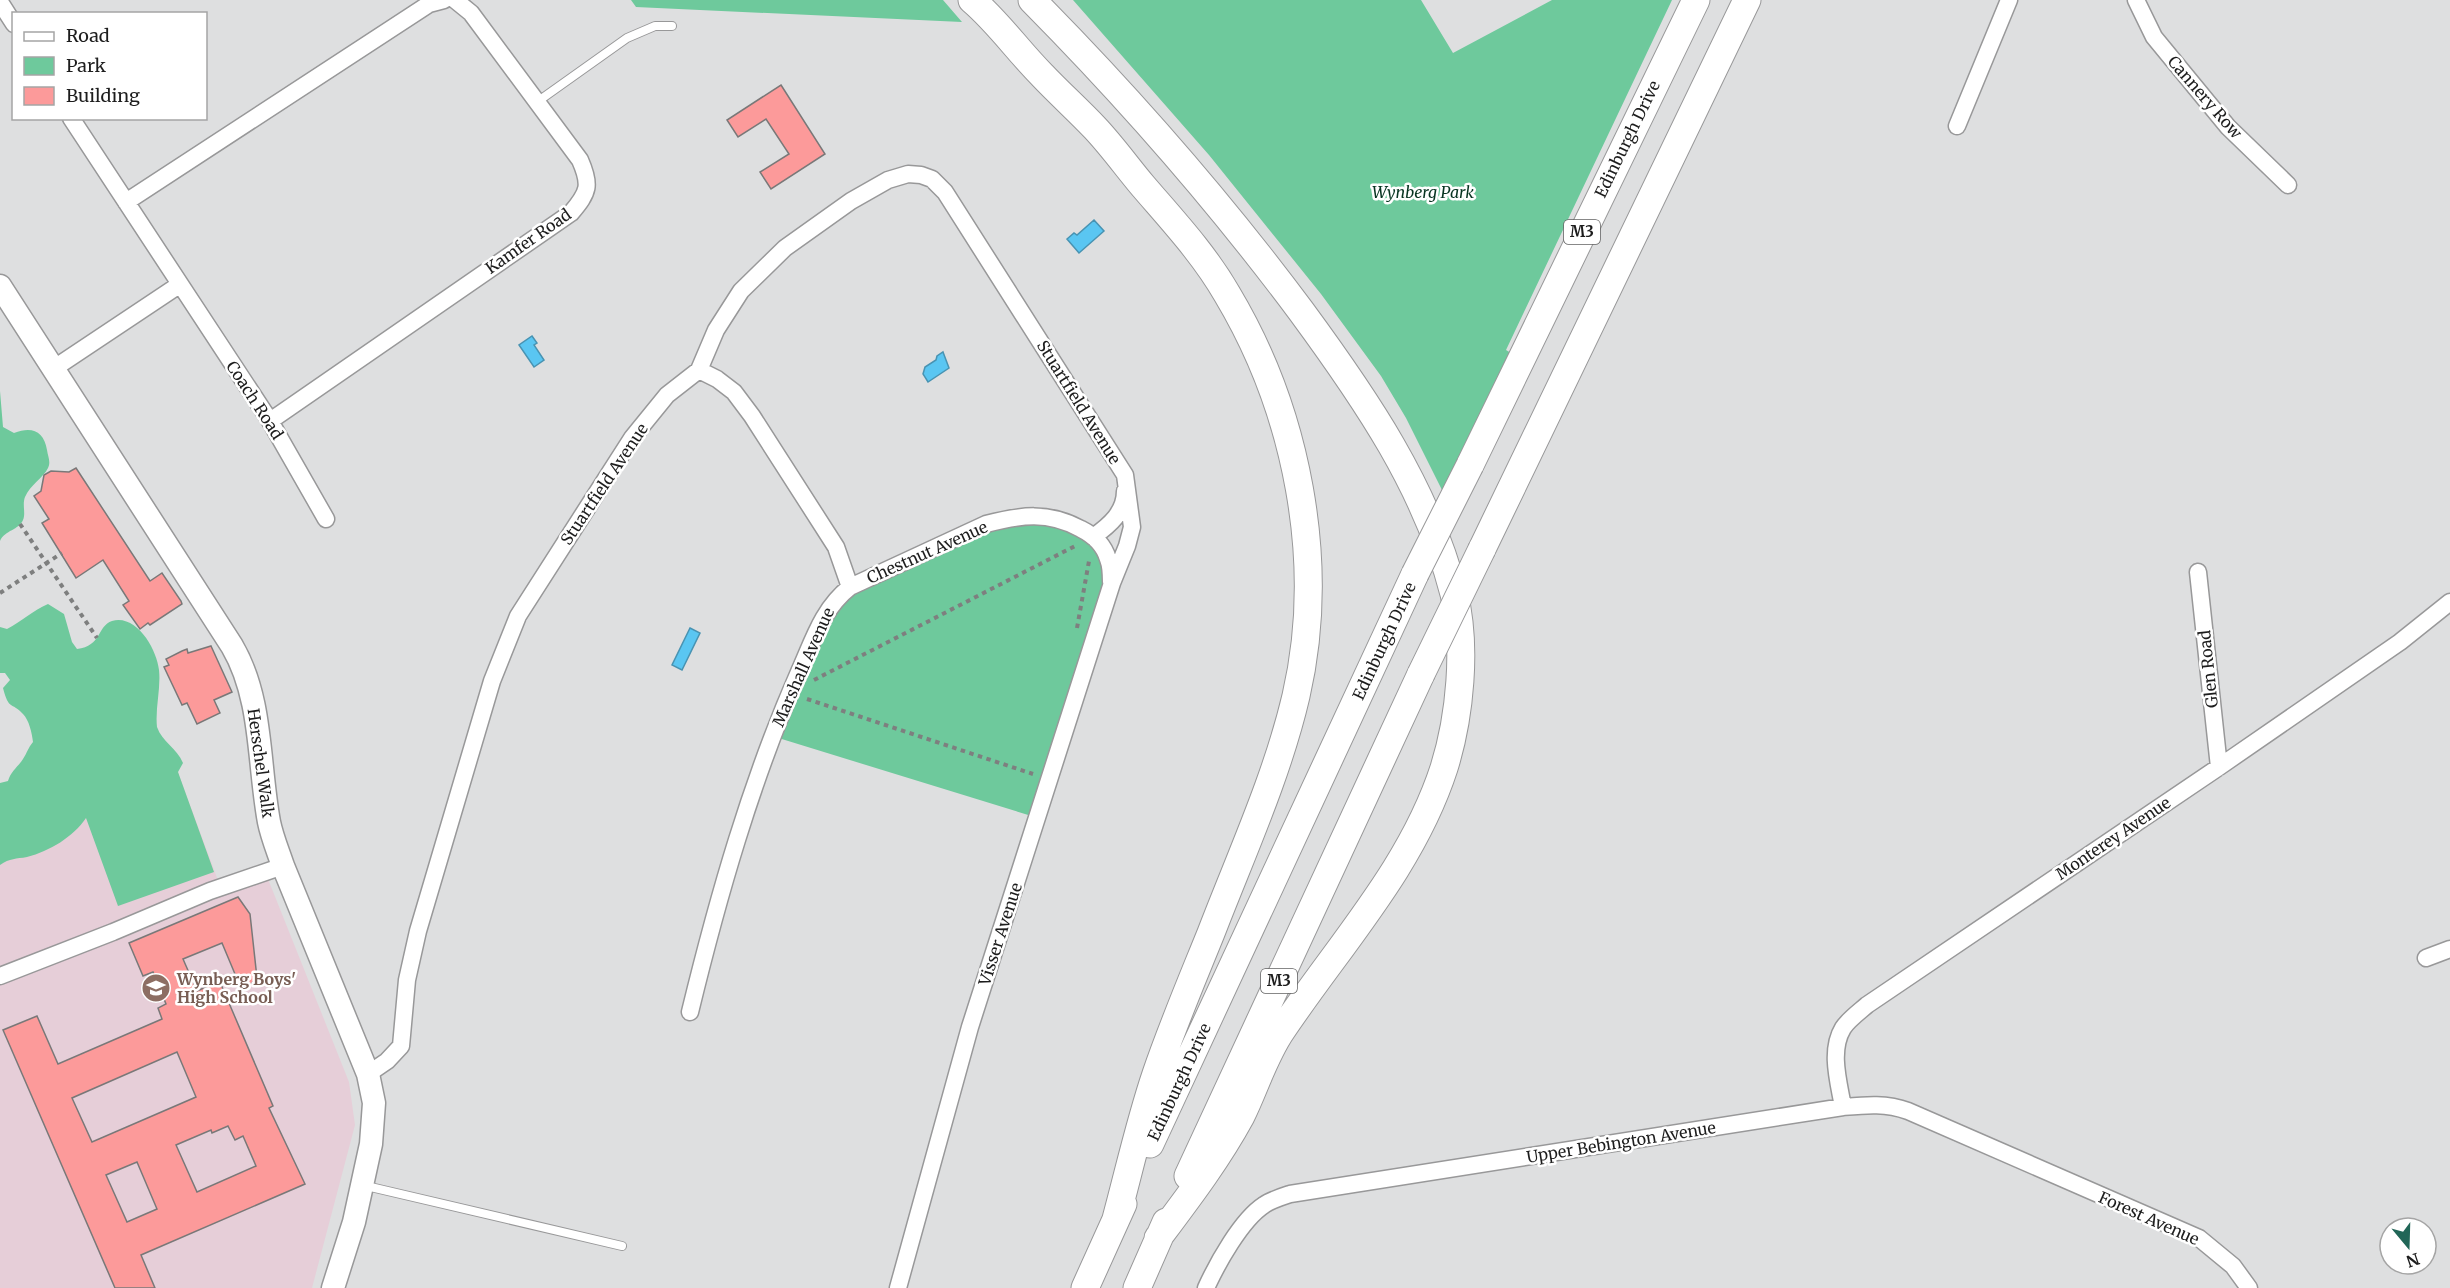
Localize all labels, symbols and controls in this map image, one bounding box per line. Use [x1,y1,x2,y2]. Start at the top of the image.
legend [12,12,207,120]
text: Road [66,24,110,47]
street label: Cannery Row [2164,52,2247,143]
text: Park [66,54,107,77]
street label: Edinburgh Drive [1590,77,1664,201]
text: Building [66,84,140,107]
park label: Wynberg Park [1372,182,1474,202]
street label: Kamfer Road [481,204,575,278]
road number: M3 [1564,220,1600,244]
street label: Stuartfield Avenue [1033,336,1125,468]
street label: Coach Road [222,357,288,443]
street label: Stuartfield Avenue [556,419,652,549]
street label: Chestnut Avenue [864,516,990,588]
street label: Edinburgh Drive [1348,579,1420,703]
street label: Marshall Avenue [768,604,838,730]
street label: Glen Road [2194,629,2222,709]
street label: Herschel Walk [243,707,279,820]
street label: Monterey Avenue [2052,792,2174,884]
street label: Visser Avenue [974,880,1026,989]
place label: Wynberg Boys' High School [176,969,296,1007]
road number: M3 [1261,969,1297,993]
school or university icon: Wynberg Boys' High School [140,972,172,1004]
street label: Edinburgh Drive [1143,1020,1215,1144]
street label: Upper Bebington Avenue [1525,1117,1717,1167]
street label: Forest Avenue [2096,1187,2202,1249]
north arrow [2378,1216,2438,1276]
text: N [2403,1249,2422,1272]

